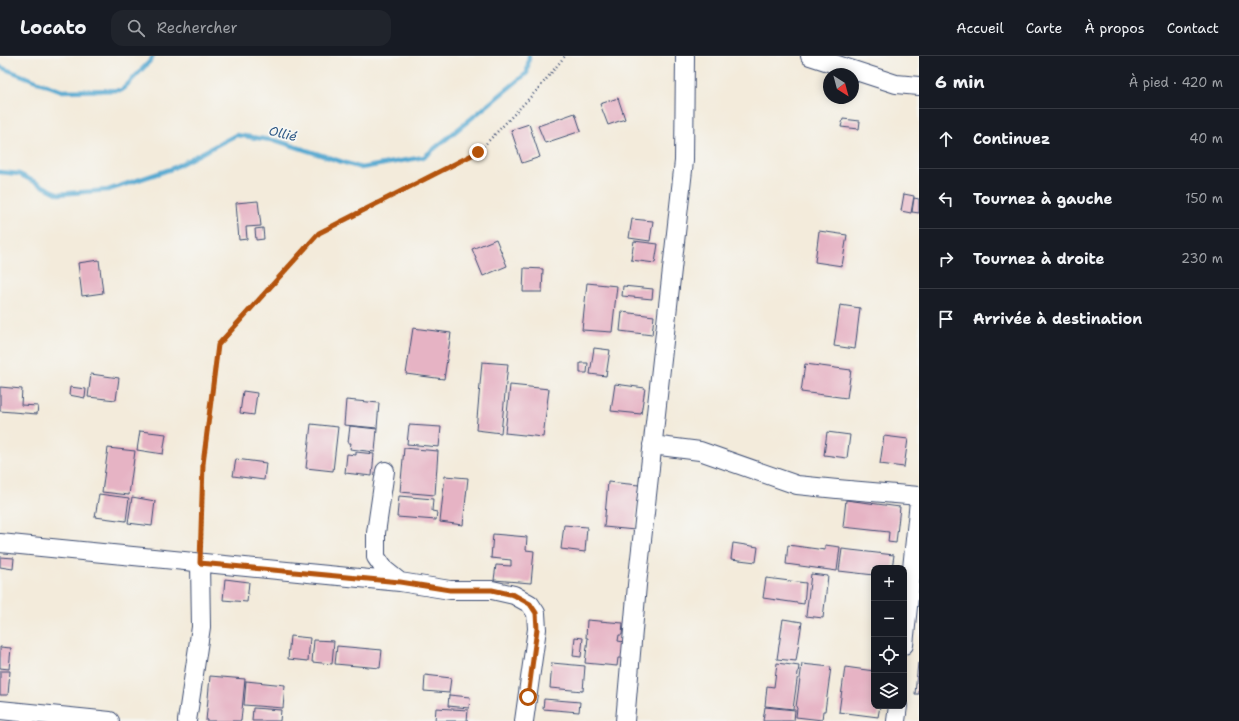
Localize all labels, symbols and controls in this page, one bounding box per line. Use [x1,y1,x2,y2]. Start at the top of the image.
search box [111,10,391,46]
text: Locato [20,15,87,40]
icon: search [125,17,147,39]
text: Rechercher [157,18,238,38]
text: Accueil [956,19,1004,37]
text: Carte [1026,19,1062,37]
text: À propos [1084,19,1145,37]
text: Contact [1167,19,1219,37]
north arrow [823,68,859,104]
text: 6 min [935,71,985,93]
text: À pied · 420 m [1129,74,1223,91]
water label: Ollié [267,122,299,145]
icon: ahead [935,128,957,150]
text: Continuez [973,129,1050,149]
text: 40 m [1189,130,1223,147]
route end [469,143,487,161]
icon: left [935,188,957,210]
text: Tournez à gauche [973,189,1113,209]
text: 150 m [1185,190,1223,207]
icon: right [935,248,957,270]
text: Tournez à droite [973,249,1105,269]
text: 230 m [1181,250,1223,267]
icon: arrive [935,308,957,330]
text: Arrivée à destination [973,309,1142,329]
map controls [871,565,907,709]
button: + [871,565,907,601]
button: − [871,601,907,637]
button: locate [871,637,907,673]
button: layers [871,673,907,709]
route start [519,688,537,706]

